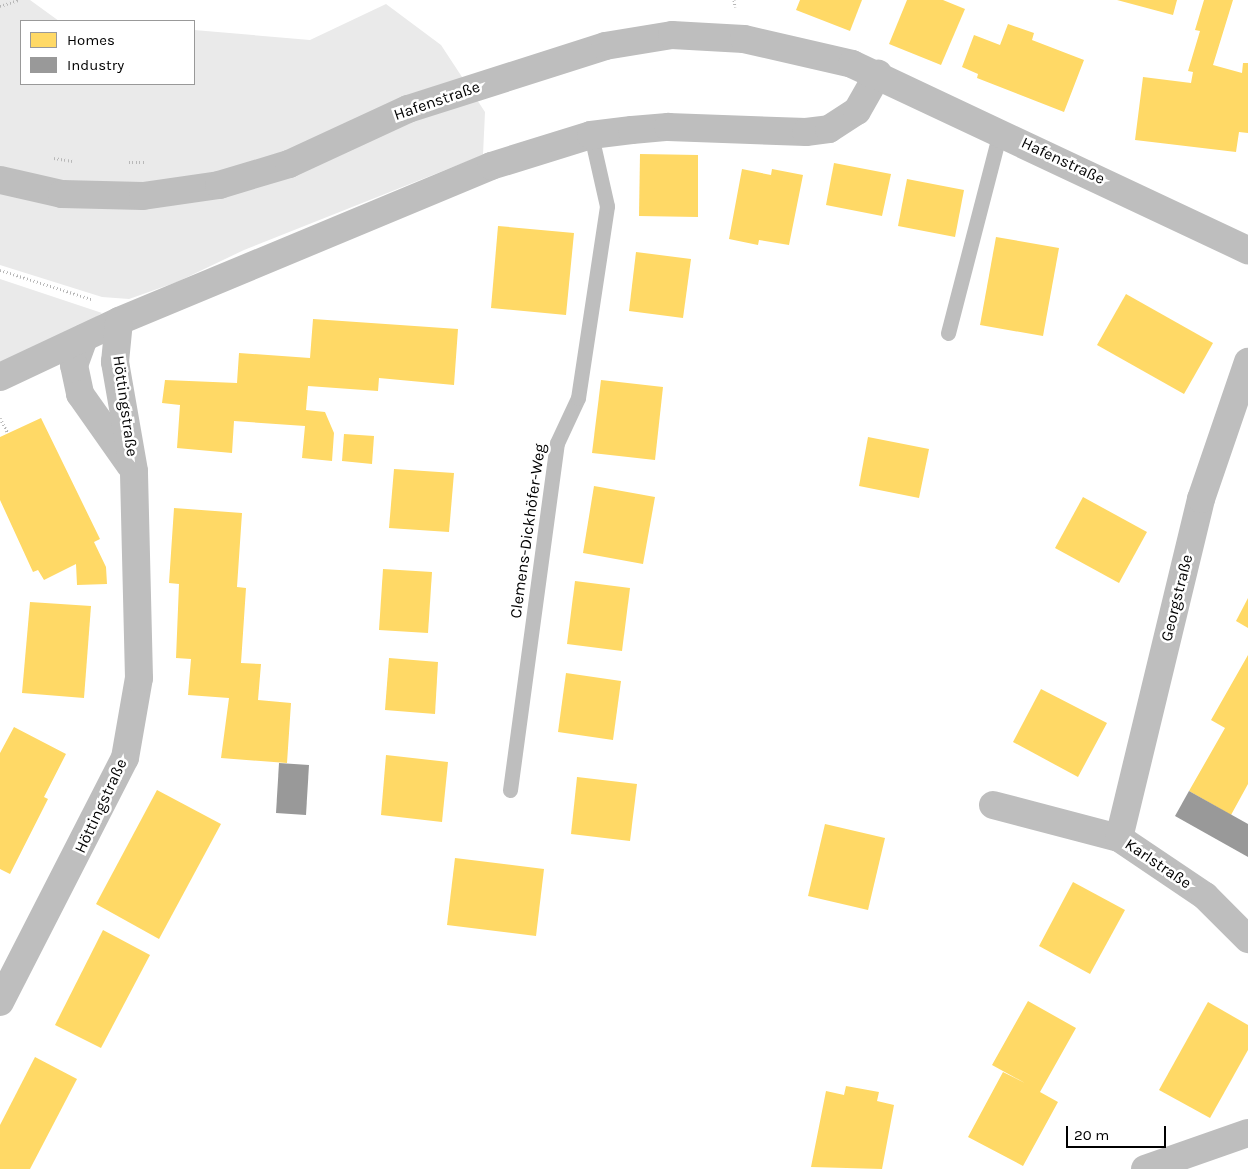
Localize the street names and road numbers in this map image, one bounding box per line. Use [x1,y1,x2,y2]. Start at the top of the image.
street label: Hafenstraße [391,77,483,125]
street label: Hafenstraße [1018,133,1108,189]
street label: Höttingstraße [108,354,142,458]
street label: Clemens-Dickhöfer-Weg [506,442,550,620]
street label: Georgstraße [1157,553,1197,643]
street label: Höttingstraße [71,756,131,856]
street label: Karlstraße [1121,835,1195,893]

